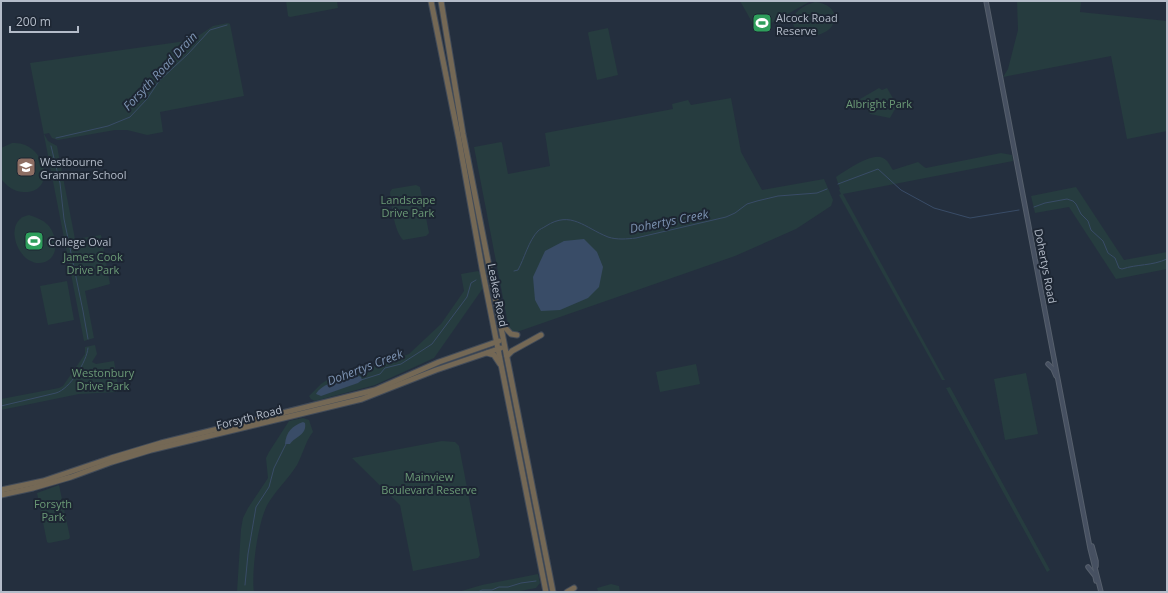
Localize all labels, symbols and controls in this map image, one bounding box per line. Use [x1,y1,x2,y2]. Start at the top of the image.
scale bar [10,8,78,34]
place label: Alcock Road Reserve [776,10,838,38]
sports icon: Alcock Road Reserve [751,12,773,34]
text: 200 m [16,13,51,30]
water label: Forsyth Road Drain [119,28,201,114]
park label: Albright Park [846,96,912,111]
place label: Westbourne Grammar School [40,154,127,182]
school or university icon: Westbourne Grammar School [15,156,37,178]
park label: Landscape Drive Park [381,192,435,220]
water label: Dohertys Creek [628,205,711,237]
street label: Dohertys Road [1031,227,1061,305]
sports icon: College Oval [23,230,45,252]
place label: College Oval [48,234,111,249]
park label: James Cook Drive Park [62,249,123,277]
street label: Leakes Road [484,262,512,328]
water label: Dohertys Creek [325,344,406,389]
park label: Westonbury Drive Park [72,365,135,393]
street label: Forsyth Road [215,402,283,432]
park label: Mainview Boulevard Reserve [381,469,477,497]
park label: Forsyth Park [34,496,72,524]

